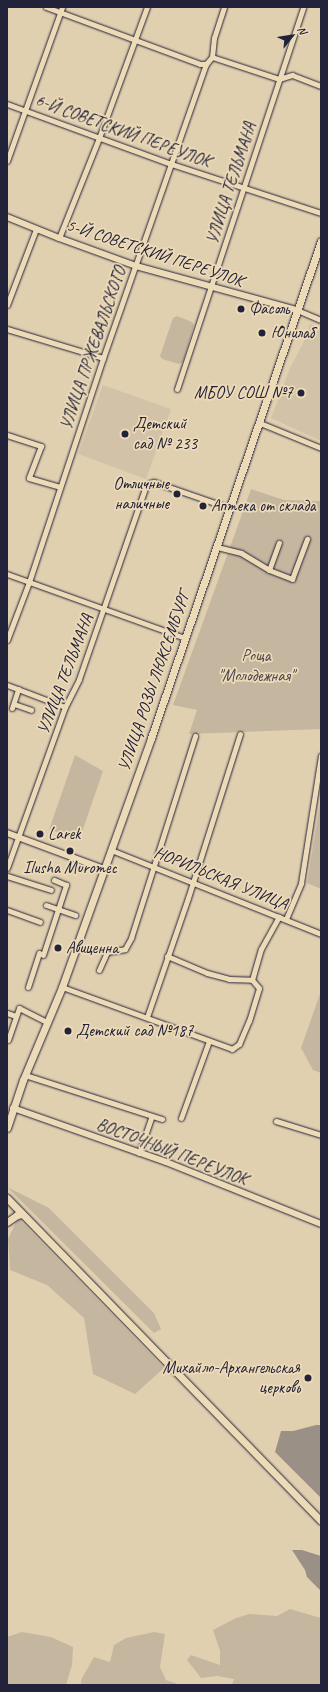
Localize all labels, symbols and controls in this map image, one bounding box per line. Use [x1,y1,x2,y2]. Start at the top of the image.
north arrow [272,16,312,56]
text: N [295,24,310,36]
street label: 6-Й СОВЕТСКИЙ ПЕРЕУЛОК [33,90,213,172]
street label: УЛИЦА ТЕЛЬМАНА [202,120,260,246]
street label: 5-Й СОВЕТСКИЙ ПЕРЕУЛОК [64,215,246,291]
street label: УЛИЦА ПРЖЕВАЛЬСКОГО [55,263,131,433]
place label: Фасоль [249,299,290,319]
marker: Фасоль [236,304,246,314]
place label: Юнилаб [271,323,314,343]
marker: Юнилаб [256,327,268,339]
place label: МБОУ СОШ №7 [194,383,293,403]
marker: МБОУ СОШ №7 [296,388,306,398]
place label: Детский сад № 233 [133,414,197,454]
marker: Детский сад № 233 [120,429,130,439]
place label: Отличные наличные [113,474,169,514]
marker: Отличные наличные [172,489,182,499]
place label: Аптека от склада [211,496,316,516]
marker: Аптека от склада [198,501,208,511]
street label: УЛИЦА РОЗЫ ЛЮКСЕМБУРГ [114,589,194,773]
street label: УЛИЦА ТЕЛЬМАНА [33,611,97,737]
park label: Роща "Молодежная" [218,646,294,686]
place label: Larek [48,824,81,844]
marker: Larek [35,829,45,839]
street label: НОРИЛЬСКАЯ УЛИЦА [151,842,291,914]
marker: Ilusha Muromec [65,846,75,856]
place label: Ilusha Muromec [23,858,117,878]
place label: Авиценна [66,938,118,958]
marker: Авиценна [53,943,63,953]
place label: Детский сад №187 [76,1021,193,1041]
marker: Детский сад №187 [63,1026,73,1036]
street label: ВОСТОЧНЫЙ ПЕРЕУЛОК [94,1114,250,1190]
place label: Михайло-Архангельская церковь [163,1358,300,1398]
marker: Михайло-Архангельская церковь [303,1373,313,1383]

